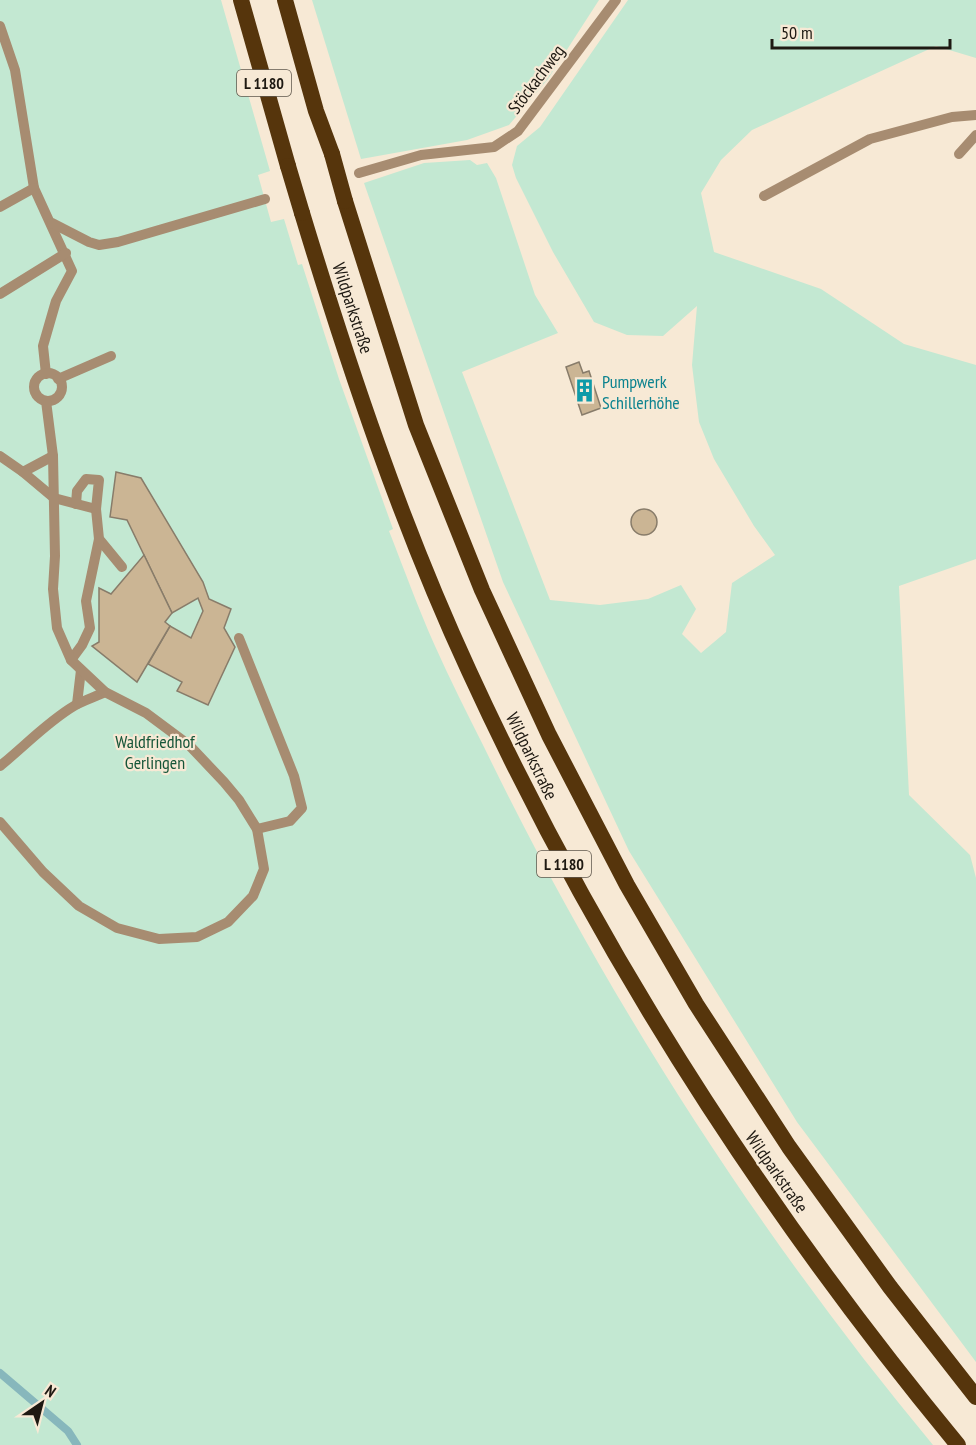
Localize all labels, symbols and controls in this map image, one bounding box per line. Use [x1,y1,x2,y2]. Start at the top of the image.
scale bar [772,12,950,50]
text: 50 m [781,21,813,44]
street label: Stöckachweg [503,40,569,118]
road number: L 1180 [237,70,291,96]
street label: Wildparkstraße [327,260,379,356]
place label: Pumpwerk Schillerhöhe [602,370,680,414]
building icon: Pumpwerk Schillerhöhe [571,378,597,404]
street label: Wildparkstraße [501,709,563,803]
park label: Waldfriedhof Gerlingen [115,730,196,774]
road number: L 1180 [537,851,591,877]
street label: Wildparkstraße [741,1127,813,1217]
north arrow [12,1373,72,1433]
text: N [41,1380,60,1401]

